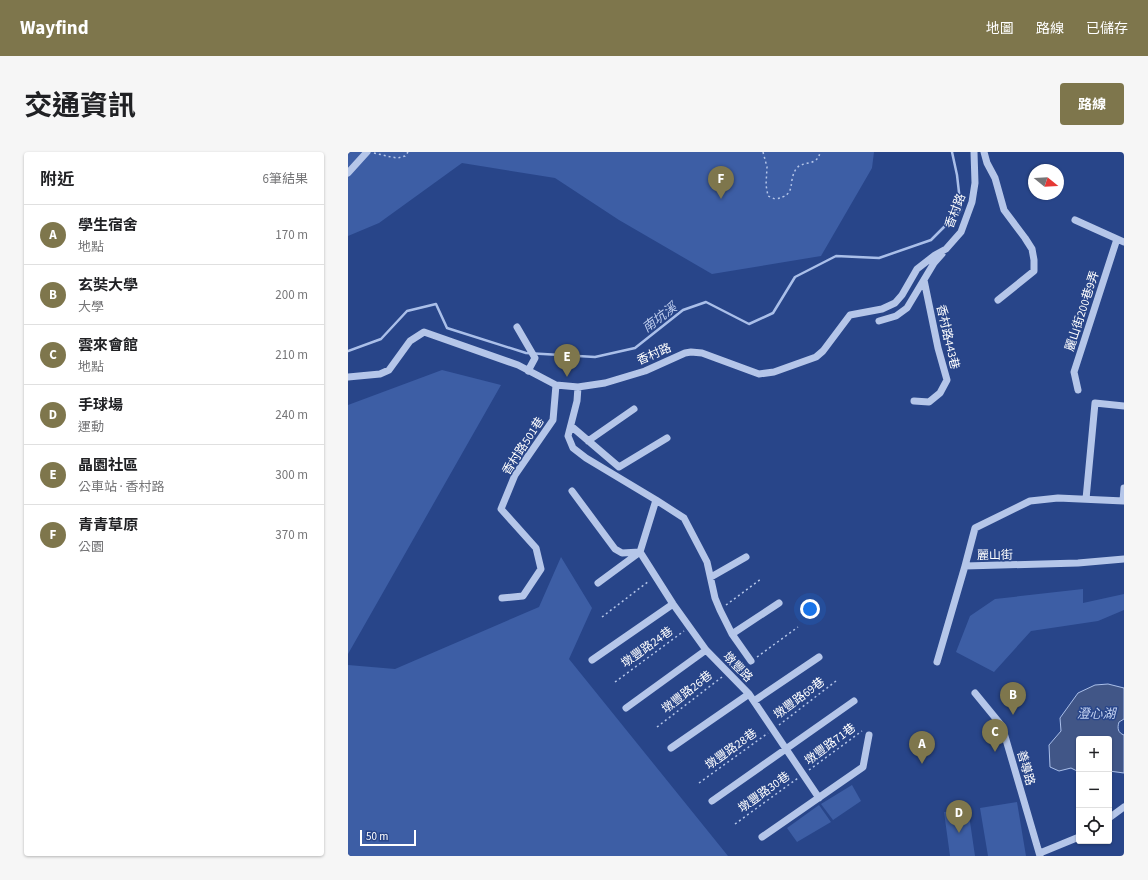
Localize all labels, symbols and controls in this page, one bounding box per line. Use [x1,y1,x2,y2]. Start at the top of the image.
text: Wayfind [20,15,89,42]
text: 地圖 [986,19,1014,39]
text: 路線 [1036,19,1064,39]
text: 已儲存 [1086,19,1128,39]
button: 路線 [1060,83,1124,125]
text: 交通資訊 [24,86,136,126]
north arrow [1028,164,1064,200]
pin: F [708,166,734,199]
text: 附近 [40,168,74,192]
text: 6筆結果 [263,170,308,188]
street label: 香村路 [941,191,970,231]
text: 學生宿舍 [78,215,138,236]
text: A [49,226,57,244]
text: 170 m [275,226,308,244]
text: 地點 [78,238,104,256]
street label: 麗山街200巷9弄 [1061,269,1104,354]
text: 玄奘大學 [78,275,138,296]
text: B [49,286,57,304]
text: 200 m [275,286,308,304]
text: 大學 [78,298,104,316]
water label: 南坑溪 [639,298,682,337]
street label: 香村路443巷 [932,303,963,371]
text: 雲來會館 [78,335,138,356]
street label: 香村路 [634,340,674,369]
pin: E [554,344,580,377]
text: C [49,346,57,364]
text: 210 m [275,346,308,364]
text: 地點 [78,358,104,376]
text: 手球場 [78,395,123,416]
text: D [49,406,57,424]
text: 240 m [275,406,308,424]
street label: 香村路501巷 [498,414,548,479]
text: 運動 [78,418,104,436]
text: 晶園社區 [78,455,138,476]
text: E [49,466,57,484]
text: 300 m [275,466,308,484]
text: 公車站 · 香村路 [78,478,164,496]
text: 青青草原 [78,515,138,536]
text: F [50,526,56,544]
text: 370 m [275,526,308,544]
text: 公園 [78,538,104,556]
street label: 麗山街 [977,547,1013,564]
your location [800,599,820,619]
street label: 墩豐路24巷 [618,623,677,672]
street label: 墩豐路 [719,648,756,686]
street label: 墩豐路26巷 [658,667,716,718]
street label: 墩豐路69巷 [770,674,828,723]
pin: B [1000,682,1026,715]
water label: 澄心湖 [1076,705,1117,723]
pin: C [982,719,1008,752]
street label: 墩豐路71巷 [801,720,859,769]
street label: 墩豐路28巷 [702,725,761,774]
pin: A [909,731,935,764]
map controls [1076,736,1112,844]
button: + [1076,736,1112,772]
street label: 善導路 [1012,748,1039,788]
street label: 墩豐路30巷 [735,768,794,817]
button: − [1076,772,1112,808]
pin: D [946,800,972,833]
button: locate [1076,808,1112,844]
scale bar [360,828,416,847]
text: 50 m [366,829,388,844]

